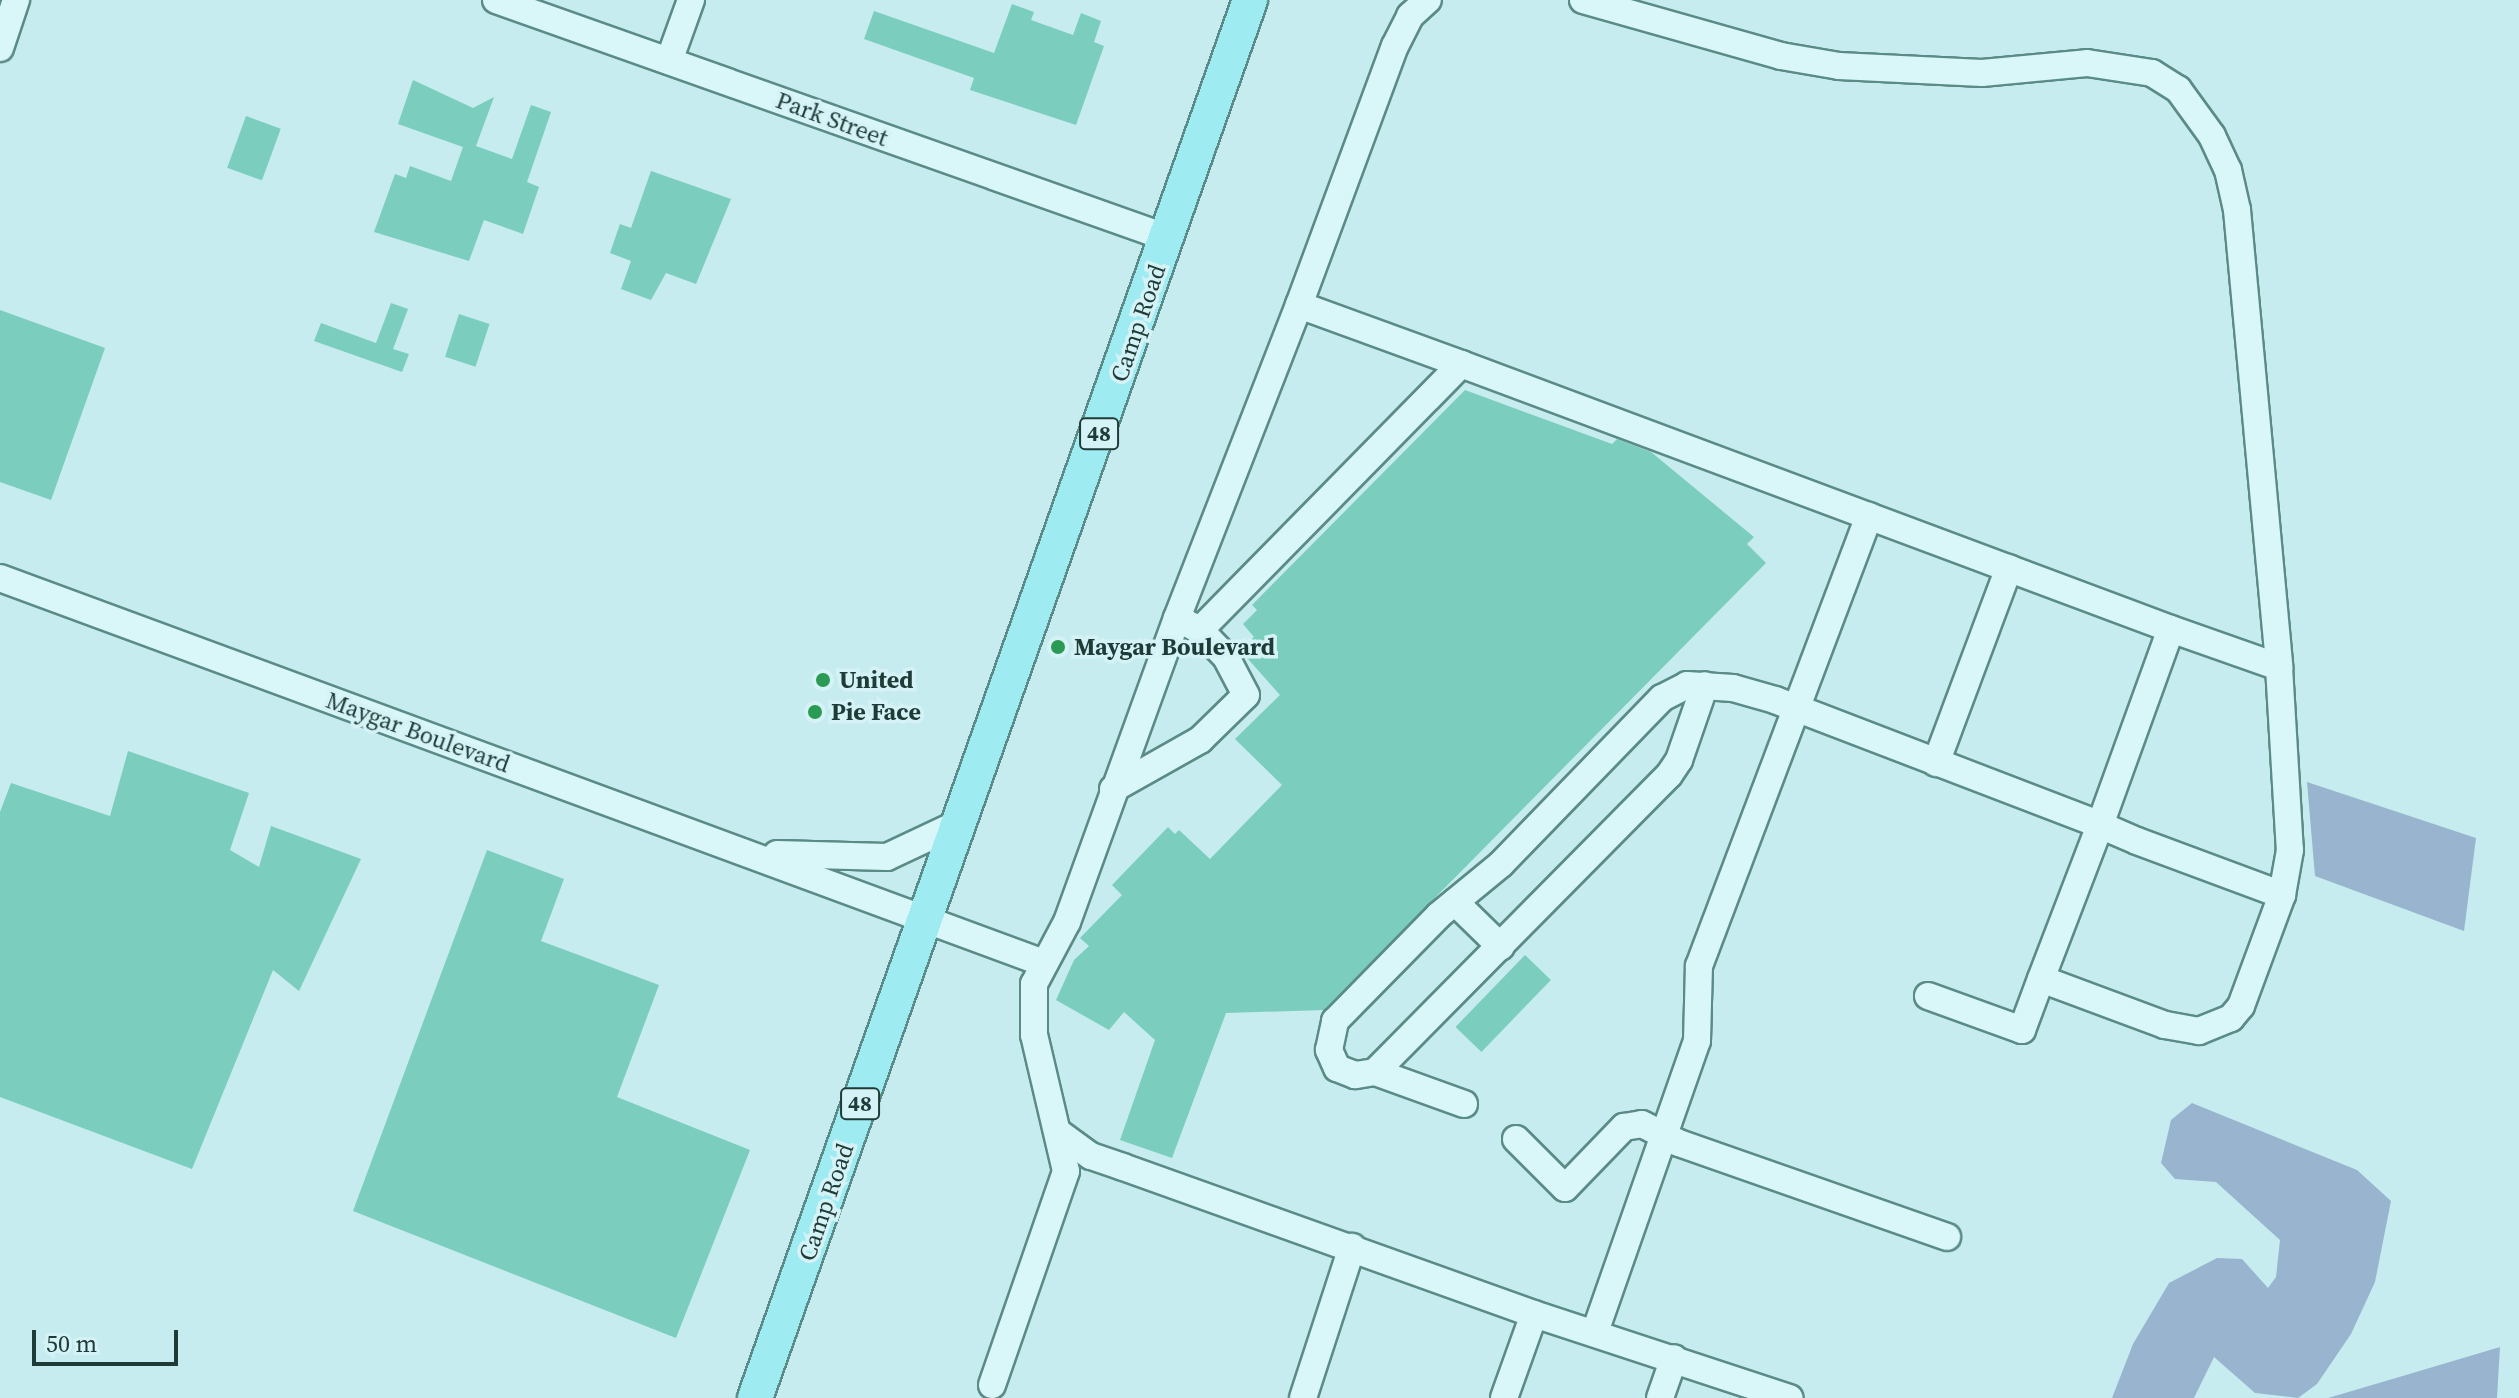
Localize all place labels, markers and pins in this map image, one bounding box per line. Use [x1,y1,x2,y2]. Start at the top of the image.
place label: Maygar Boulevard [1074,633,1275,661]
marker: Maygar Boulevard [1049,638,1067,656]
place label: United [839,666,913,694]
marker: United [814,671,832,689]
place label: Pie Face [831,698,921,726]
marker: Pie Face [806,703,824,721]

